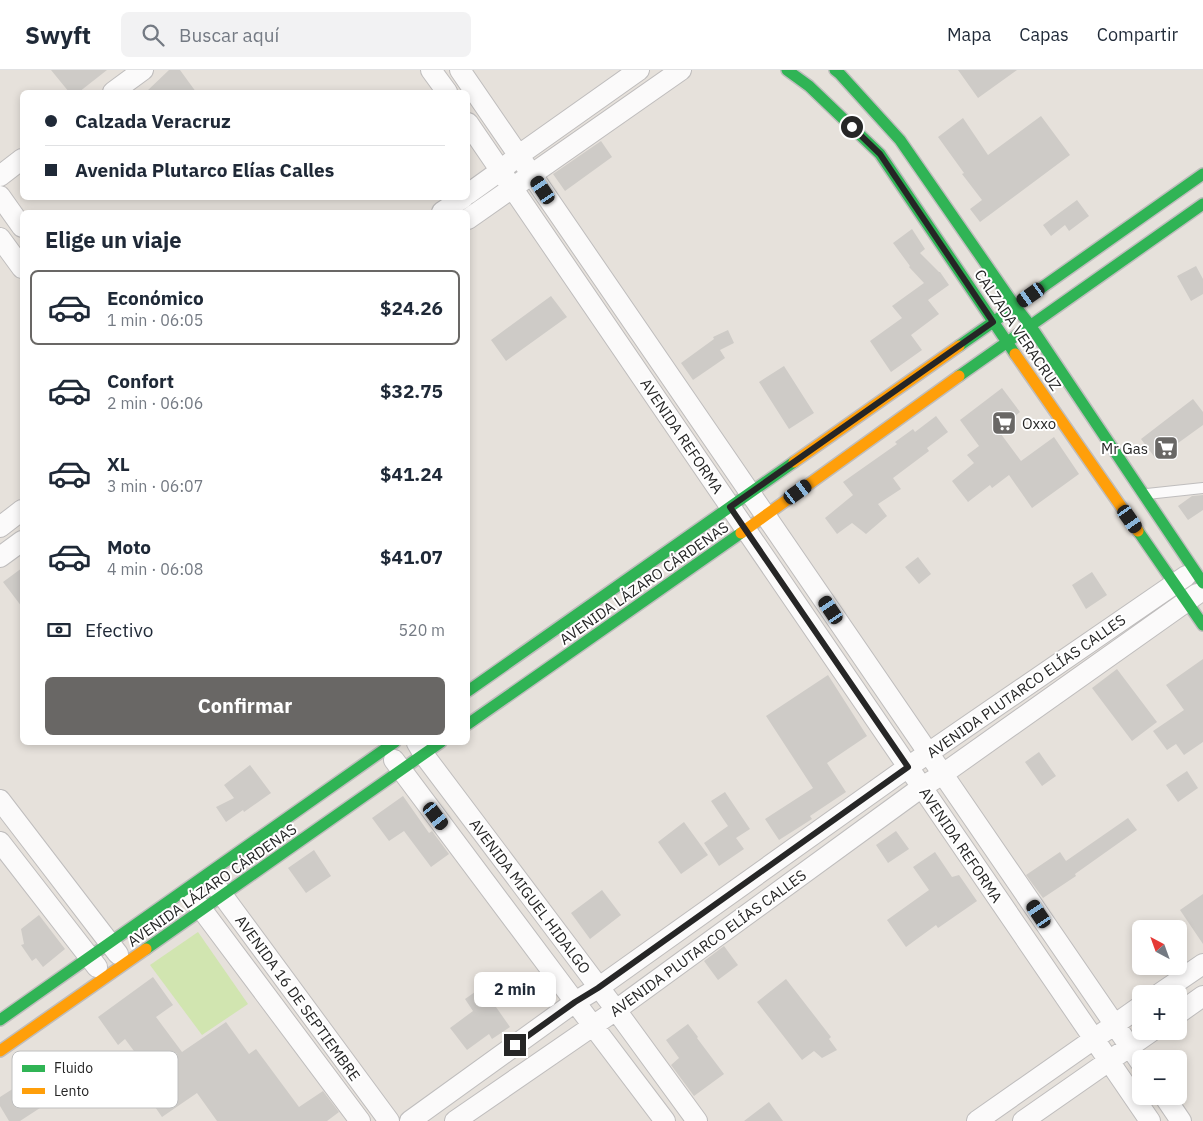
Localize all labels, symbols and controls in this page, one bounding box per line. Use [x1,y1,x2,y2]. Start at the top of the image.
search box [121,12,471,57]
text: Swyft [25,19,91,51]
icon: search [139,21,167,49]
text: Buscar aquí [179,23,279,47]
text: Mapa [947,23,991,46]
text: Capas [1019,23,1069,46]
text: Compartir [1097,23,1178,46]
text: Calzada Veracruz [75,109,231,133]
route start [841,116,863,138]
text: Avenida Plutarco Elías Calles [75,158,334,182]
car [528,173,557,207]
text: Elige un viaje [45,225,182,254]
street label: CALZADA VERACRUZ [970,266,1066,395]
car [1014,280,1047,310]
icon: car [47,285,92,330]
text: Económico [107,286,204,310]
text: $24.26 [380,296,443,320]
text: 1 min · 06:05 [107,310,203,330]
icon: car [47,368,92,413]
text: Confort [107,369,174,393]
street label: AVENIDA REFORMA [636,375,728,498]
text: $32.75 [380,379,443,403]
text: 2 min · 06:06 [107,393,203,413]
supermarket icon: Oxxo [991,410,1017,436]
place label: Oxxo [1022,414,1056,433]
supermarket icon: Mr Gas [1153,435,1179,461]
place label: Mr Gas [1101,439,1148,458]
icon: car [47,451,92,496]
text: XL [107,452,130,476]
text: $41.24 [380,462,443,486]
text: 3 min · 06:07 [107,476,203,496]
car [781,477,814,507]
car [1115,502,1144,536]
street label: AVENIDA LÁZARO CÁRDENAS [556,517,732,649]
icon: car [47,534,92,579]
text: Moto [107,535,151,559]
text: $41.07 [380,545,443,569]
text: 4 min · 06:08 [107,559,203,579]
car [816,593,845,627]
street label: AVENIDA PLUTARCO ELÍAS CALLES [923,610,1129,762]
icon: cash [45,616,73,644]
text: Efectivo [85,618,153,642]
text: 520 m [398,620,445,640]
button: Confirmar [45,677,445,735]
street label: AVENIDA REFORMA [915,784,1007,907]
car [420,800,451,832]
street label: AVENIDA MIGUEL HIDALGO [465,815,595,977]
street label: AVENIDA LÁZARO CÁRDENAS [124,819,300,951]
street label: AVENIDA PLUTARCO ELÍAS CALLES [606,865,810,1021]
car [1024,897,1053,931]
street label: AVENIDA 16 DE SEPTIEMBRE [231,911,365,1085]
north arrow [1132,920,1188,975]
map controls [1132,920,1187,1105]
callout: 2 min [474,972,556,1008]
text: 2 min [494,979,536,999]
button: + [1132,985,1187,1040]
route end [504,1034,526,1056]
button: − [1132,1050,1187,1105]
legend [12,1051,178,1108]
text: Fluido [54,1059,93,1077]
text: Lento [54,1082,89,1100]

